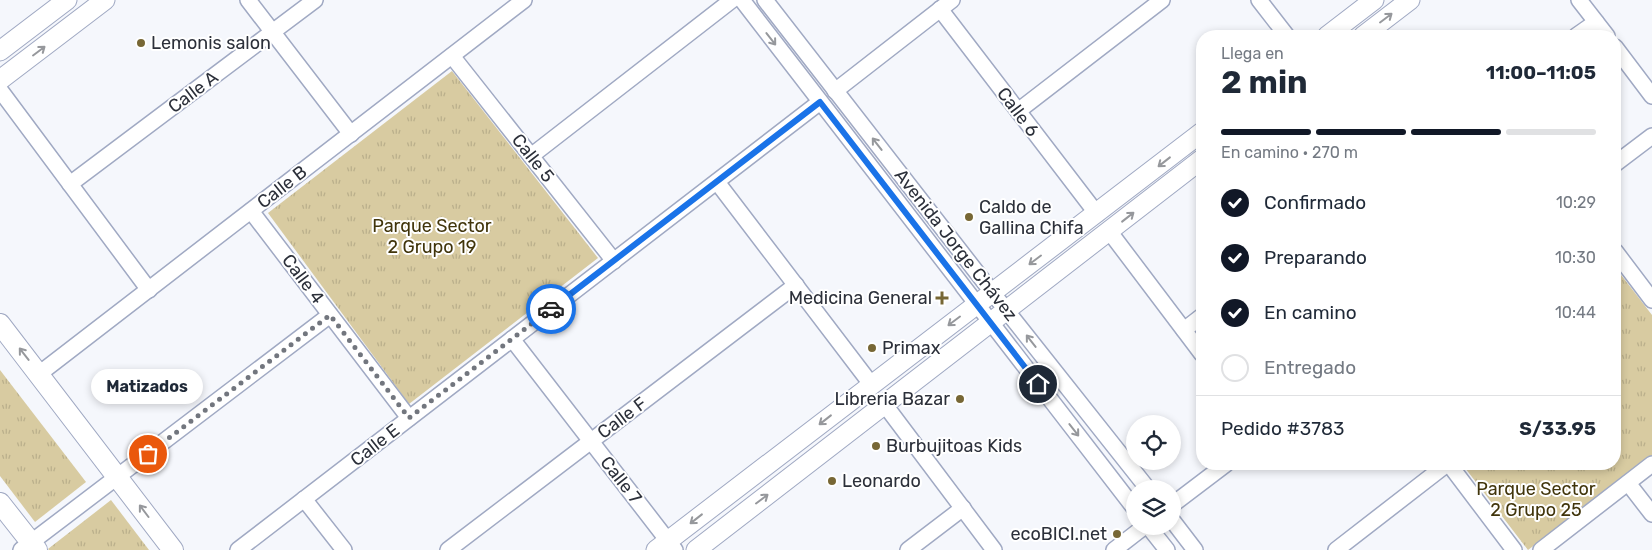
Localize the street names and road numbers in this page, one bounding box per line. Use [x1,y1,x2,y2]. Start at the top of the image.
street label: Calle A [164,66,222,118]
street label: Calle 6 [992,83,1044,141]
street label: Calle 5 [507,129,559,187]
street label: Calle B [253,161,311,213]
street label: Avenida Jorge Chávez [890,165,1022,325]
street label: Calle 4 [277,250,329,308]
street label: Calle F [593,392,651,444]
street label: Calle E [346,419,404,471]
street label: Calle 7 [596,452,646,508]

